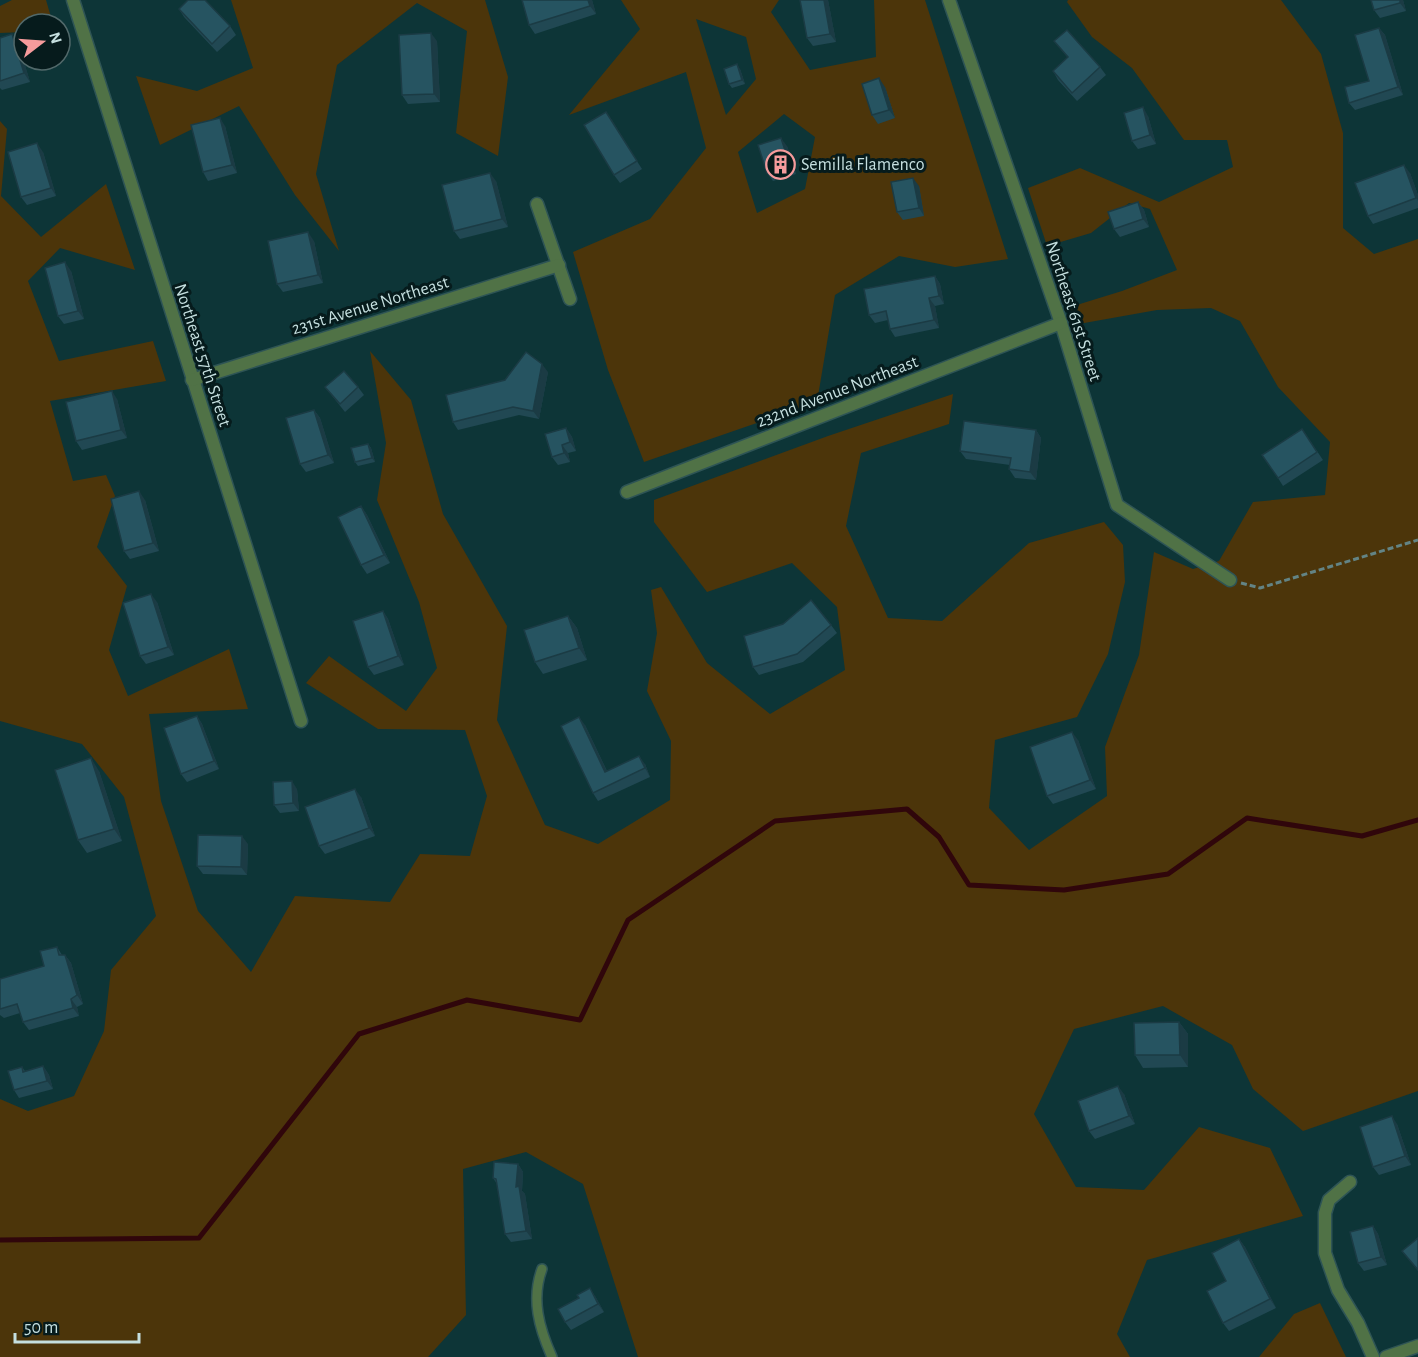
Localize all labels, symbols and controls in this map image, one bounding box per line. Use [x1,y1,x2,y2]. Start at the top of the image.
north arrow [12,12,72,72]
text: N [46,30,65,46]
building icon: Semilla Flamenco [764,148,796,180]
place label: Semilla Flamenco [801,156,925,174]
street label: Northeast 61st Street [1042,239,1104,384]
street label: 231st Avenue Northeast [290,273,451,338]
street label: Northeast 57th Street [170,282,234,429]
street label: 232nd Avenue Northeast [754,353,921,431]
scale bar [15,1306,140,1344]
text: 50 m [24,1319,58,1337]

